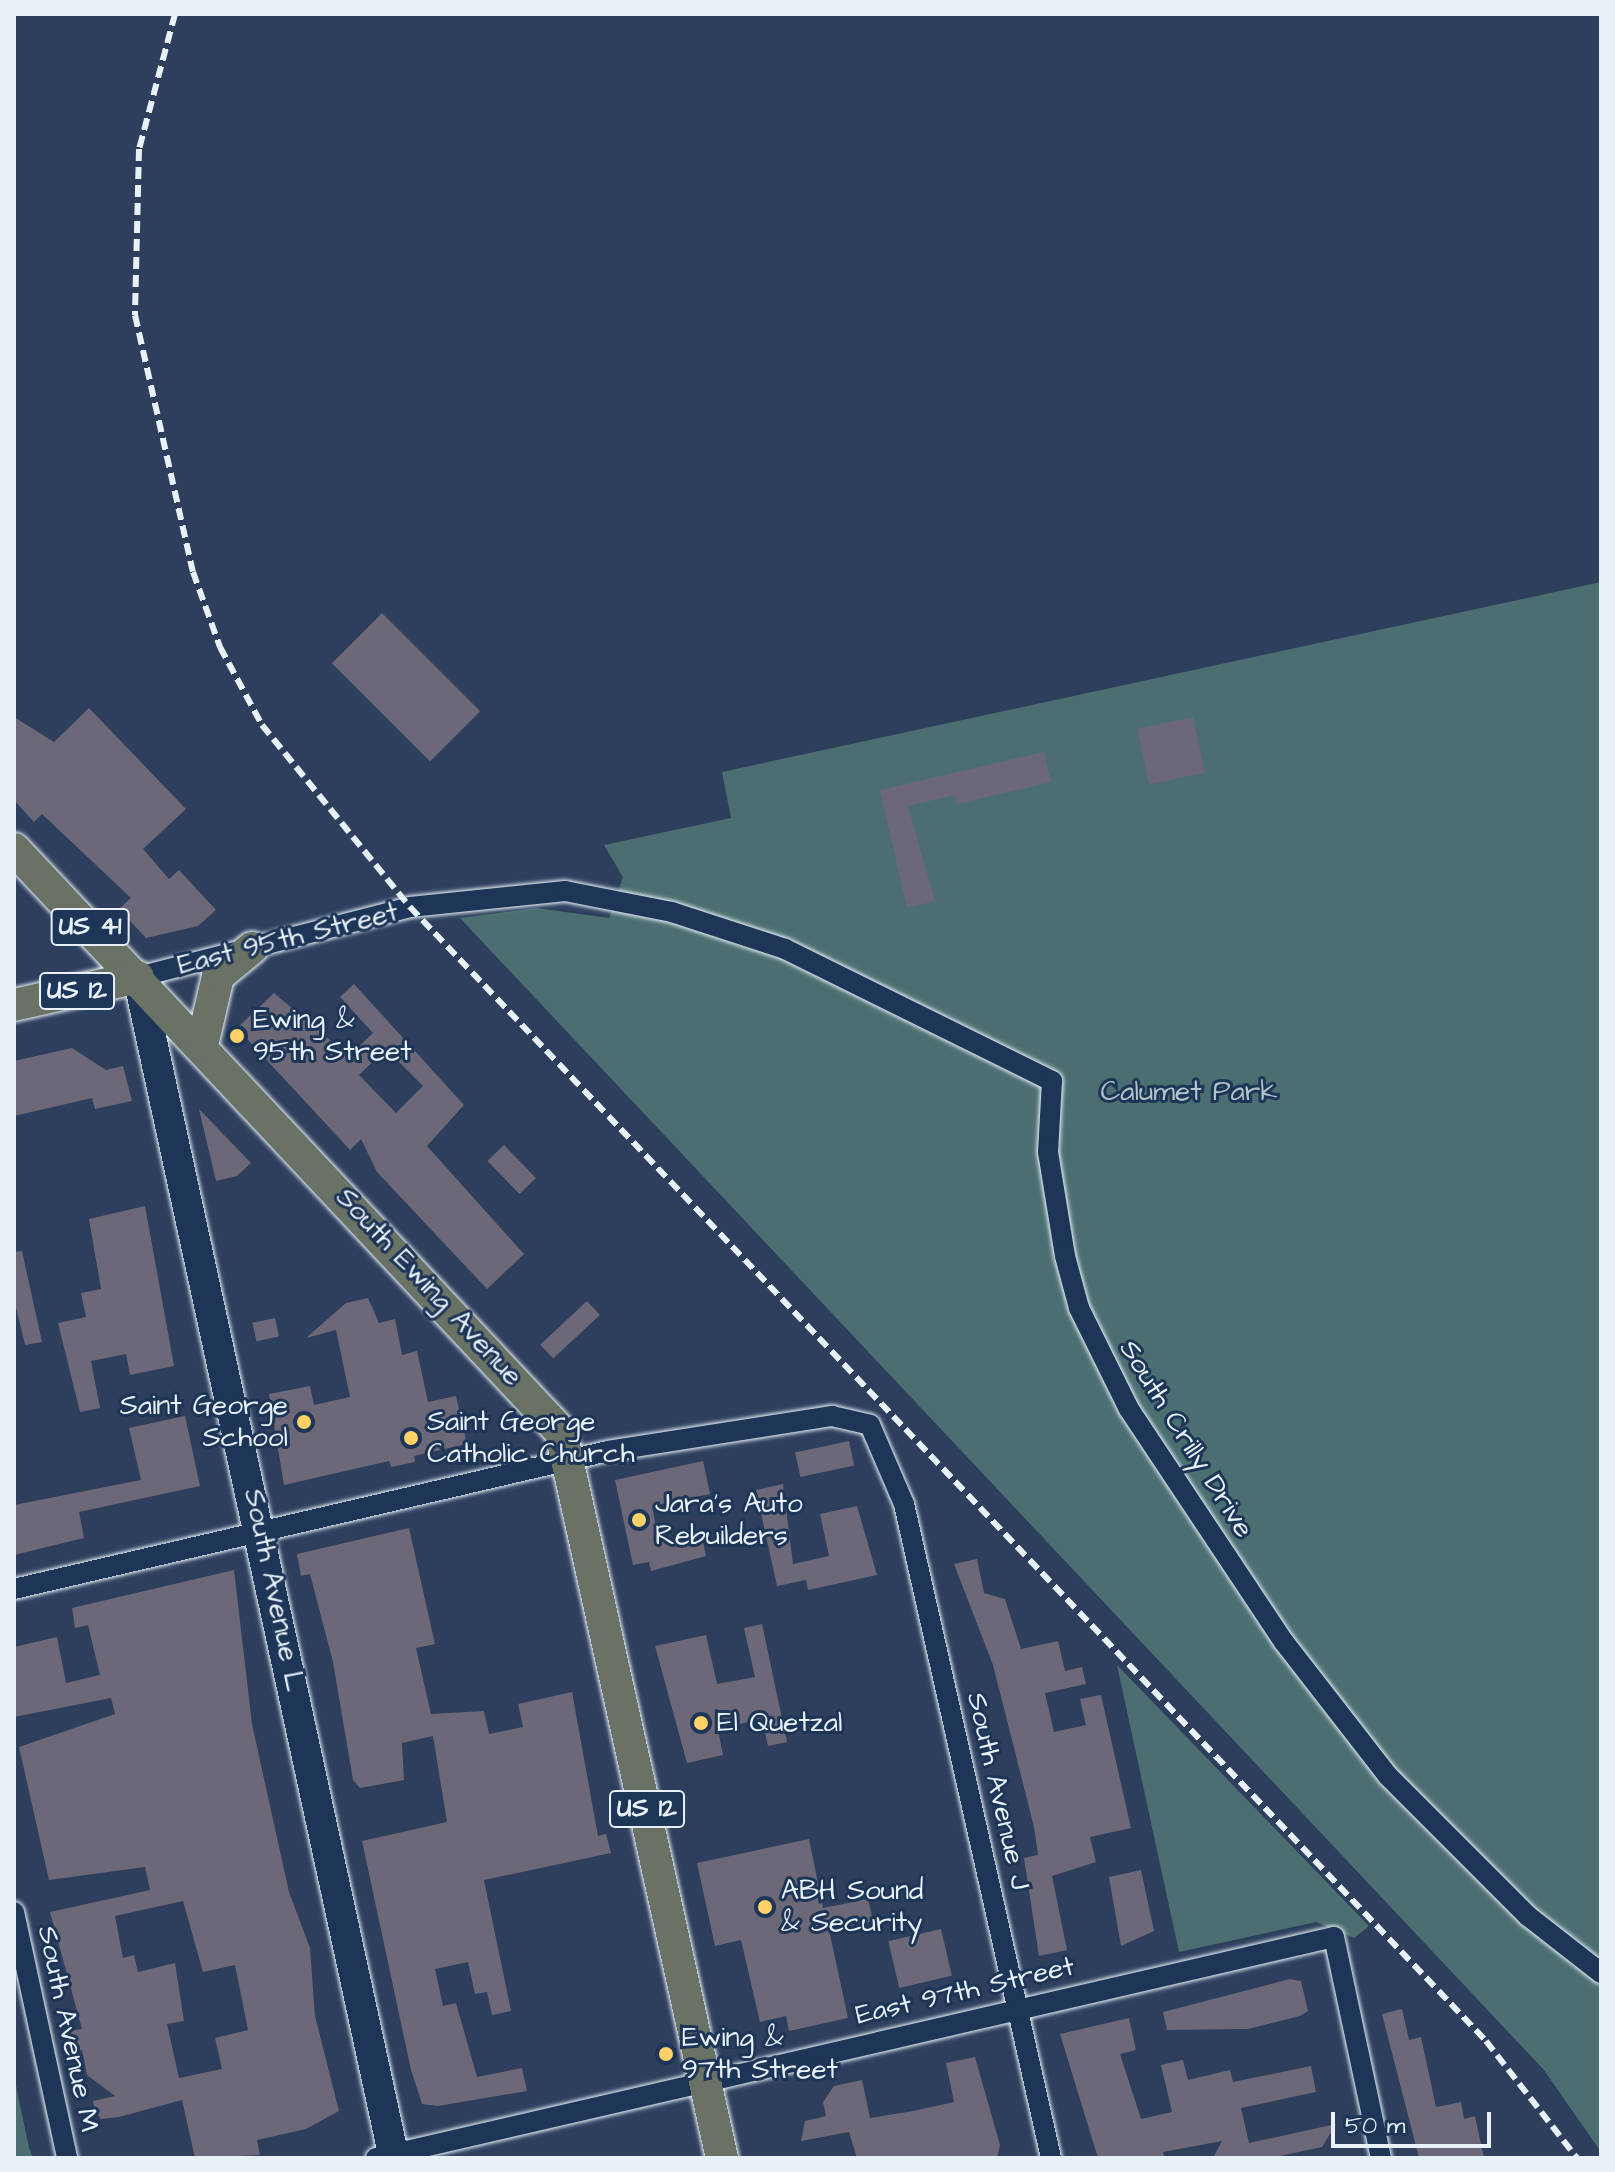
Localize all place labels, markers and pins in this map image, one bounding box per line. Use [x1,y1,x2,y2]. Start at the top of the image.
place label: Ewing & 95th Street [253,1003,412,1069]
marker: Ewing & 95th Street [228,1027,246,1045]
place label: Saint George School [120,1389,288,1455]
place label: Saint George Catholic Church [427,1405,635,1471]
marker: Saint George School [295,1413,313,1431]
marker: Saint George Catholic Church [402,1429,420,1447]
place label: Jara's Auto Rebuilders [655,1487,803,1553]
marker: Jara's Auto Rebuilders [630,1511,648,1529]
place label: El Quetzal [717,1706,842,1740]
marker: El Quetzal [692,1714,710,1732]
place label: ABH Sound & Security [781,1874,923,1940]
marker: ABH Sound & Security [756,1898,774,1916]
place label: Ewing & 97th Street [682,2021,838,2087]
marker: Ewing & 97th Street [657,2045,675,2063]

